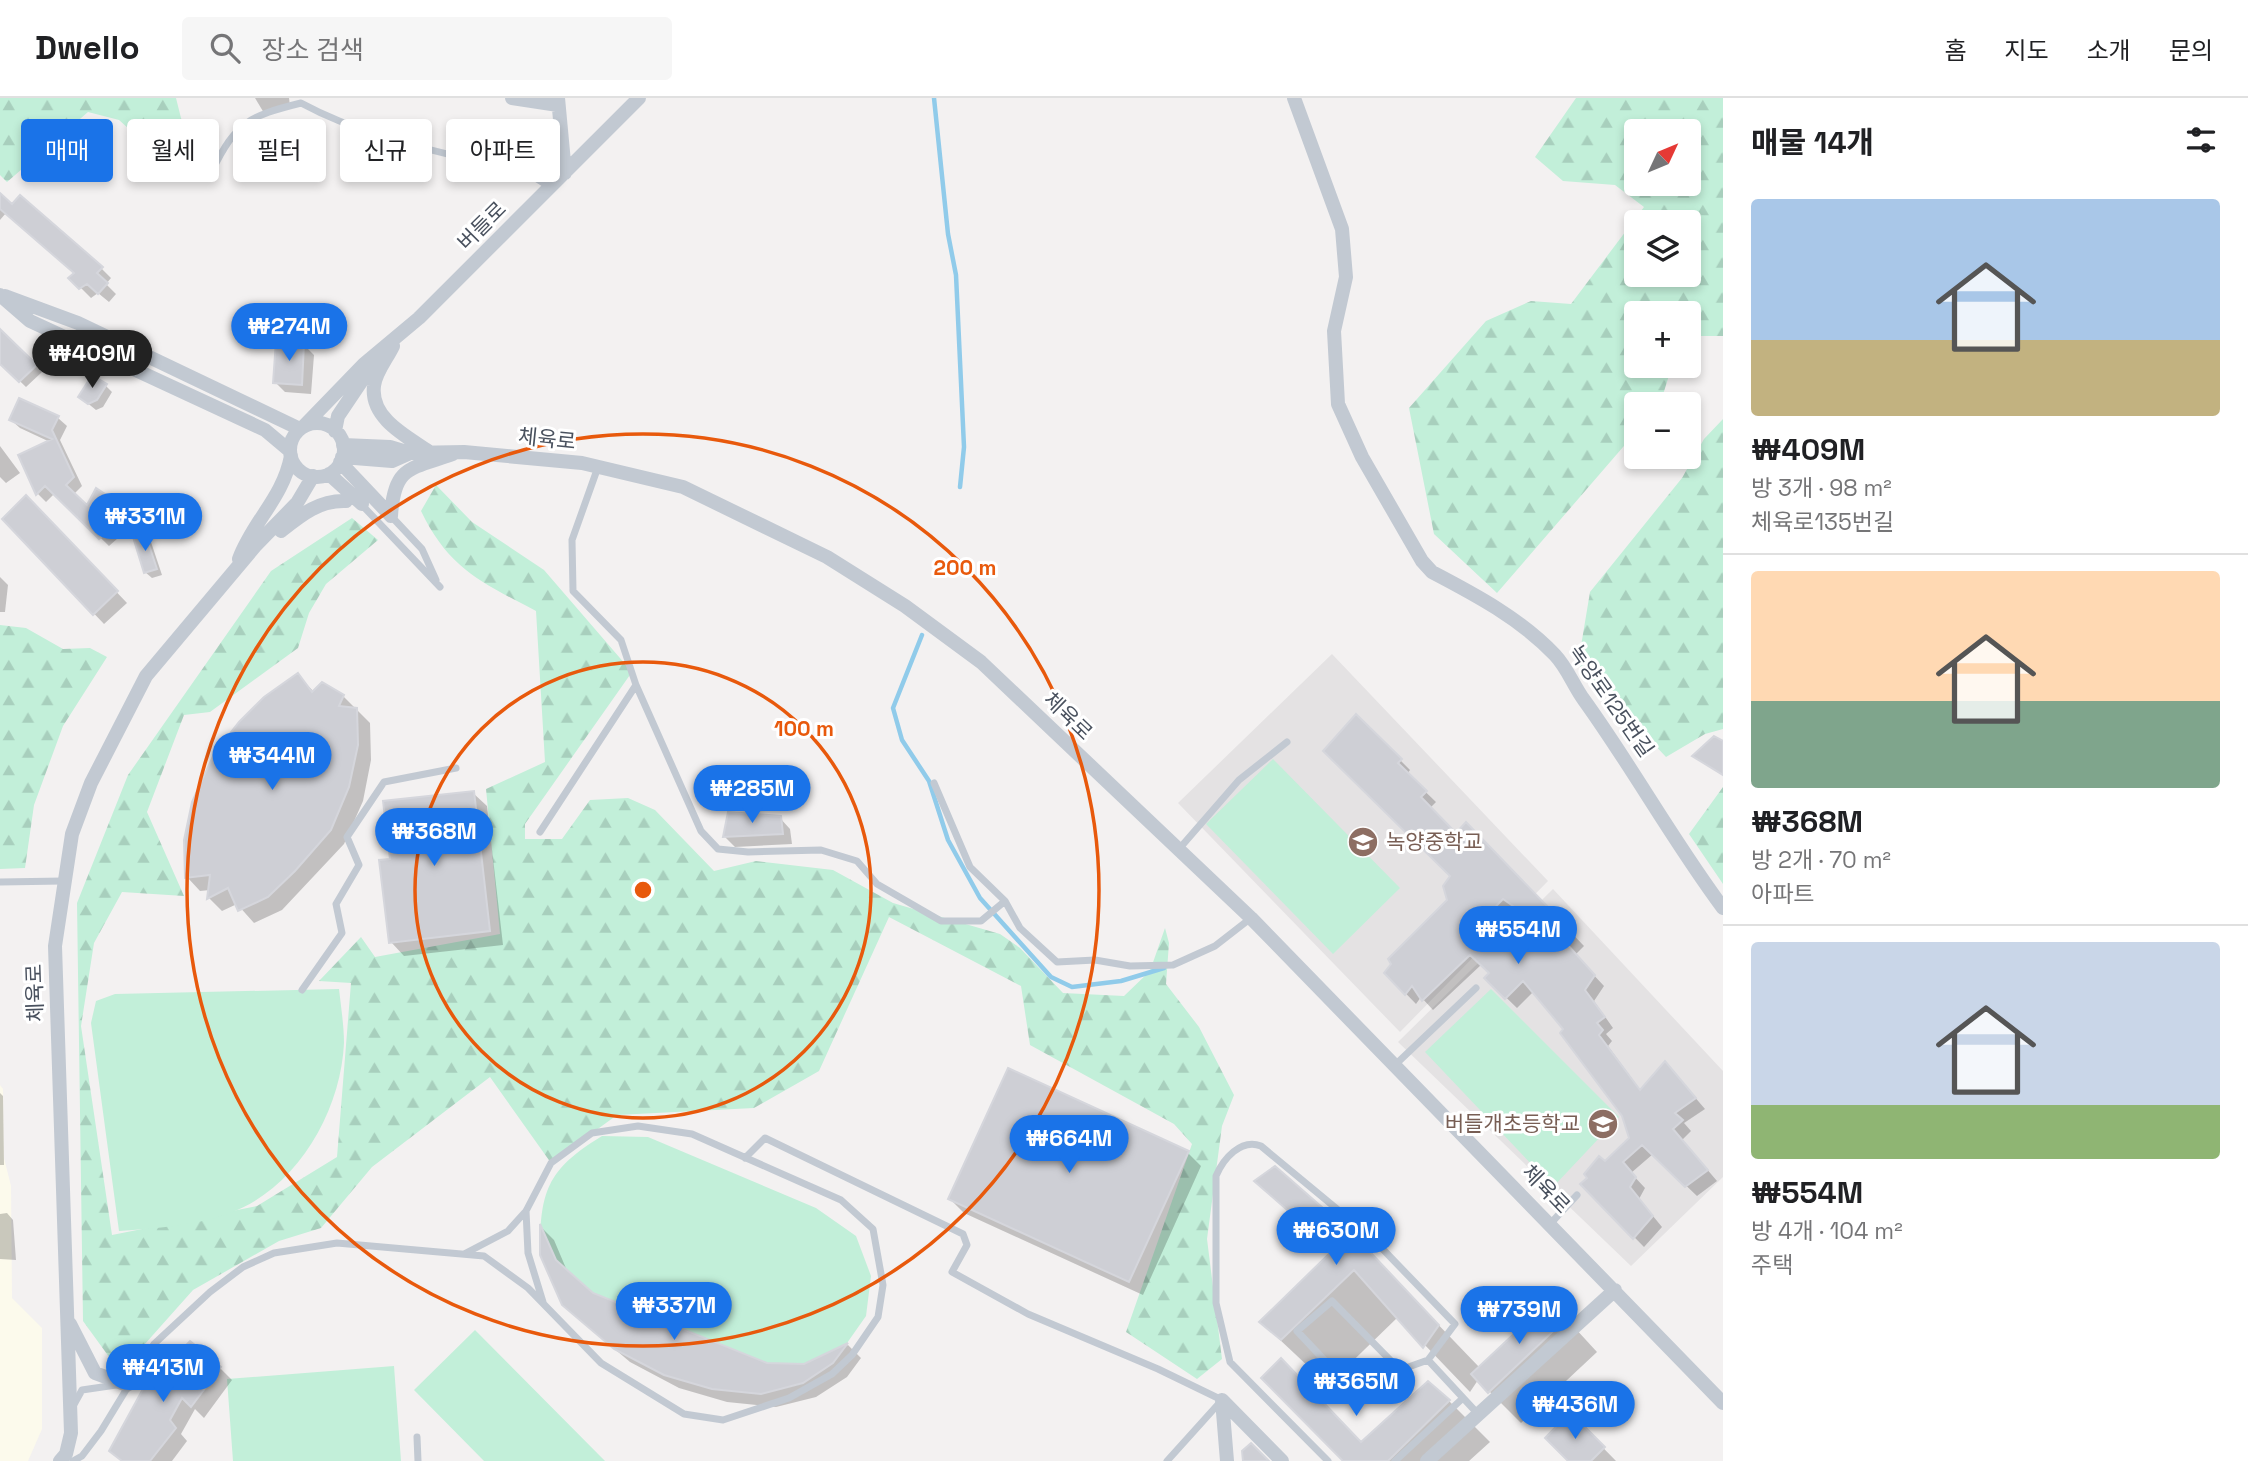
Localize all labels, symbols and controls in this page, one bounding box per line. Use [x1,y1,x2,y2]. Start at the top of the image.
search box [182,17,672,80]
text: Dwello [35,27,140,69]
icon: search [206,29,244,67]
text: 장소 검색 [262,33,364,67]
text: 홈 [1944,35,1966,66]
text: 지도 [2004,35,2049,66]
text: 소개 [2087,35,2131,66]
text: 문의 [2169,35,2213,66]
chip: 매매 [21,119,113,182]
chip: 월세 [127,119,219,182]
chip: 필터 [233,119,326,182]
chip: 신규 [340,119,432,182]
chip: 아파트 [446,119,560,182]
north arrow [1624,119,1701,196]
map controls [1624,119,1701,469]
icon: filters [2182,121,2220,159]
text: 매물 14개 [1751,123,1874,162]
street label: 버들로 [452,196,512,256]
button: layers [1624,210,1701,287]
icon: home [1923,244,2049,370]
button: + [1624,301,1701,378]
pin: ₩274M [240,303,338,363]
text: ₩274M [247,311,331,341]
pin: ₩409M [43,330,141,390]
text: ₩409M [48,338,136,368]
button: − [1624,392,1701,469]
street label: 체육로 [517,422,577,455]
text: ₩409M [1751,430,1865,469]
text: 방 3개 · 98 m² [1751,473,1892,503]
pin: ₩331M [96,494,194,553]
text: ₩331M [104,501,186,531]
text: 체육로135번길 [1751,507,1894,537]
text: 200 m [934,554,996,581]
icon: home [1923,616,2049,742]
street label: 녹양로125번길 [1563,639,1660,762]
street label: 체육로 [1038,686,1099,745]
text: 100 m [774,715,834,742]
pin: ₩344M [223,732,321,792]
text: ₩344M [229,740,316,770]
pin: ₩285M [703,766,801,825]
text: ₩285M [709,773,795,803]
text: ₩368M [1751,802,1863,841]
pin: ₩368M [385,808,483,868]
text: ₩368M [391,816,477,846]
school or university icon: 녹양중학교 [1346,825,1380,859]
place label: 녹양중학교 [1386,828,1483,855]
text: 방 2개 · 70 m² [1751,845,1891,875]
centre of rings [631,878,655,902]
text: 아파트 [1751,879,1814,909]
pin: ₩554M [1469,906,1567,966]
text: ₩554M [1475,914,1561,944]
street label: 체육로 [20,964,49,1022]
icon: home [1923,987,2049,1113]
school or university icon: 버들개초등학교 [1586,1107,1620,1141]
place label: 버들개초등학교 [1445,1110,1580,1137]
pin: ₩664M [1020,1116,1118,1175]
text: ₩664M [1026,1123,1112,1153]
street label: 체육로 [1517,1158,1576,1219]
text: ₩554M [1751,1173,1863,1212]
pin: ₩630M [1287,1208,1385,1267]
text: ₩630M [1293,1215,1379,1245]
text: 방 4개 · 104 m² [1751,1216,1903,1246]
text: 주택 [1751,1250,1793,1280]
pin: ₩337M [625,1282,723,1342]
pin: ₩739M [1470,1286,1568,1346]
text: ₩337M [632,1290,716,1320]
text: ₩739M [1477,1294,1561,1324]
pin: ₩413M [114,1344,212,1404]
text: ₩413M [122,1352,204,1382]
pin: ₩365M [1307,1358,1405,1418]
text: ₩365M [1313,1366,1399,1396]
pin: ₩436M [1526,1382,1624,1441]
text: ₩436M [1532,1389,1618,1419]

